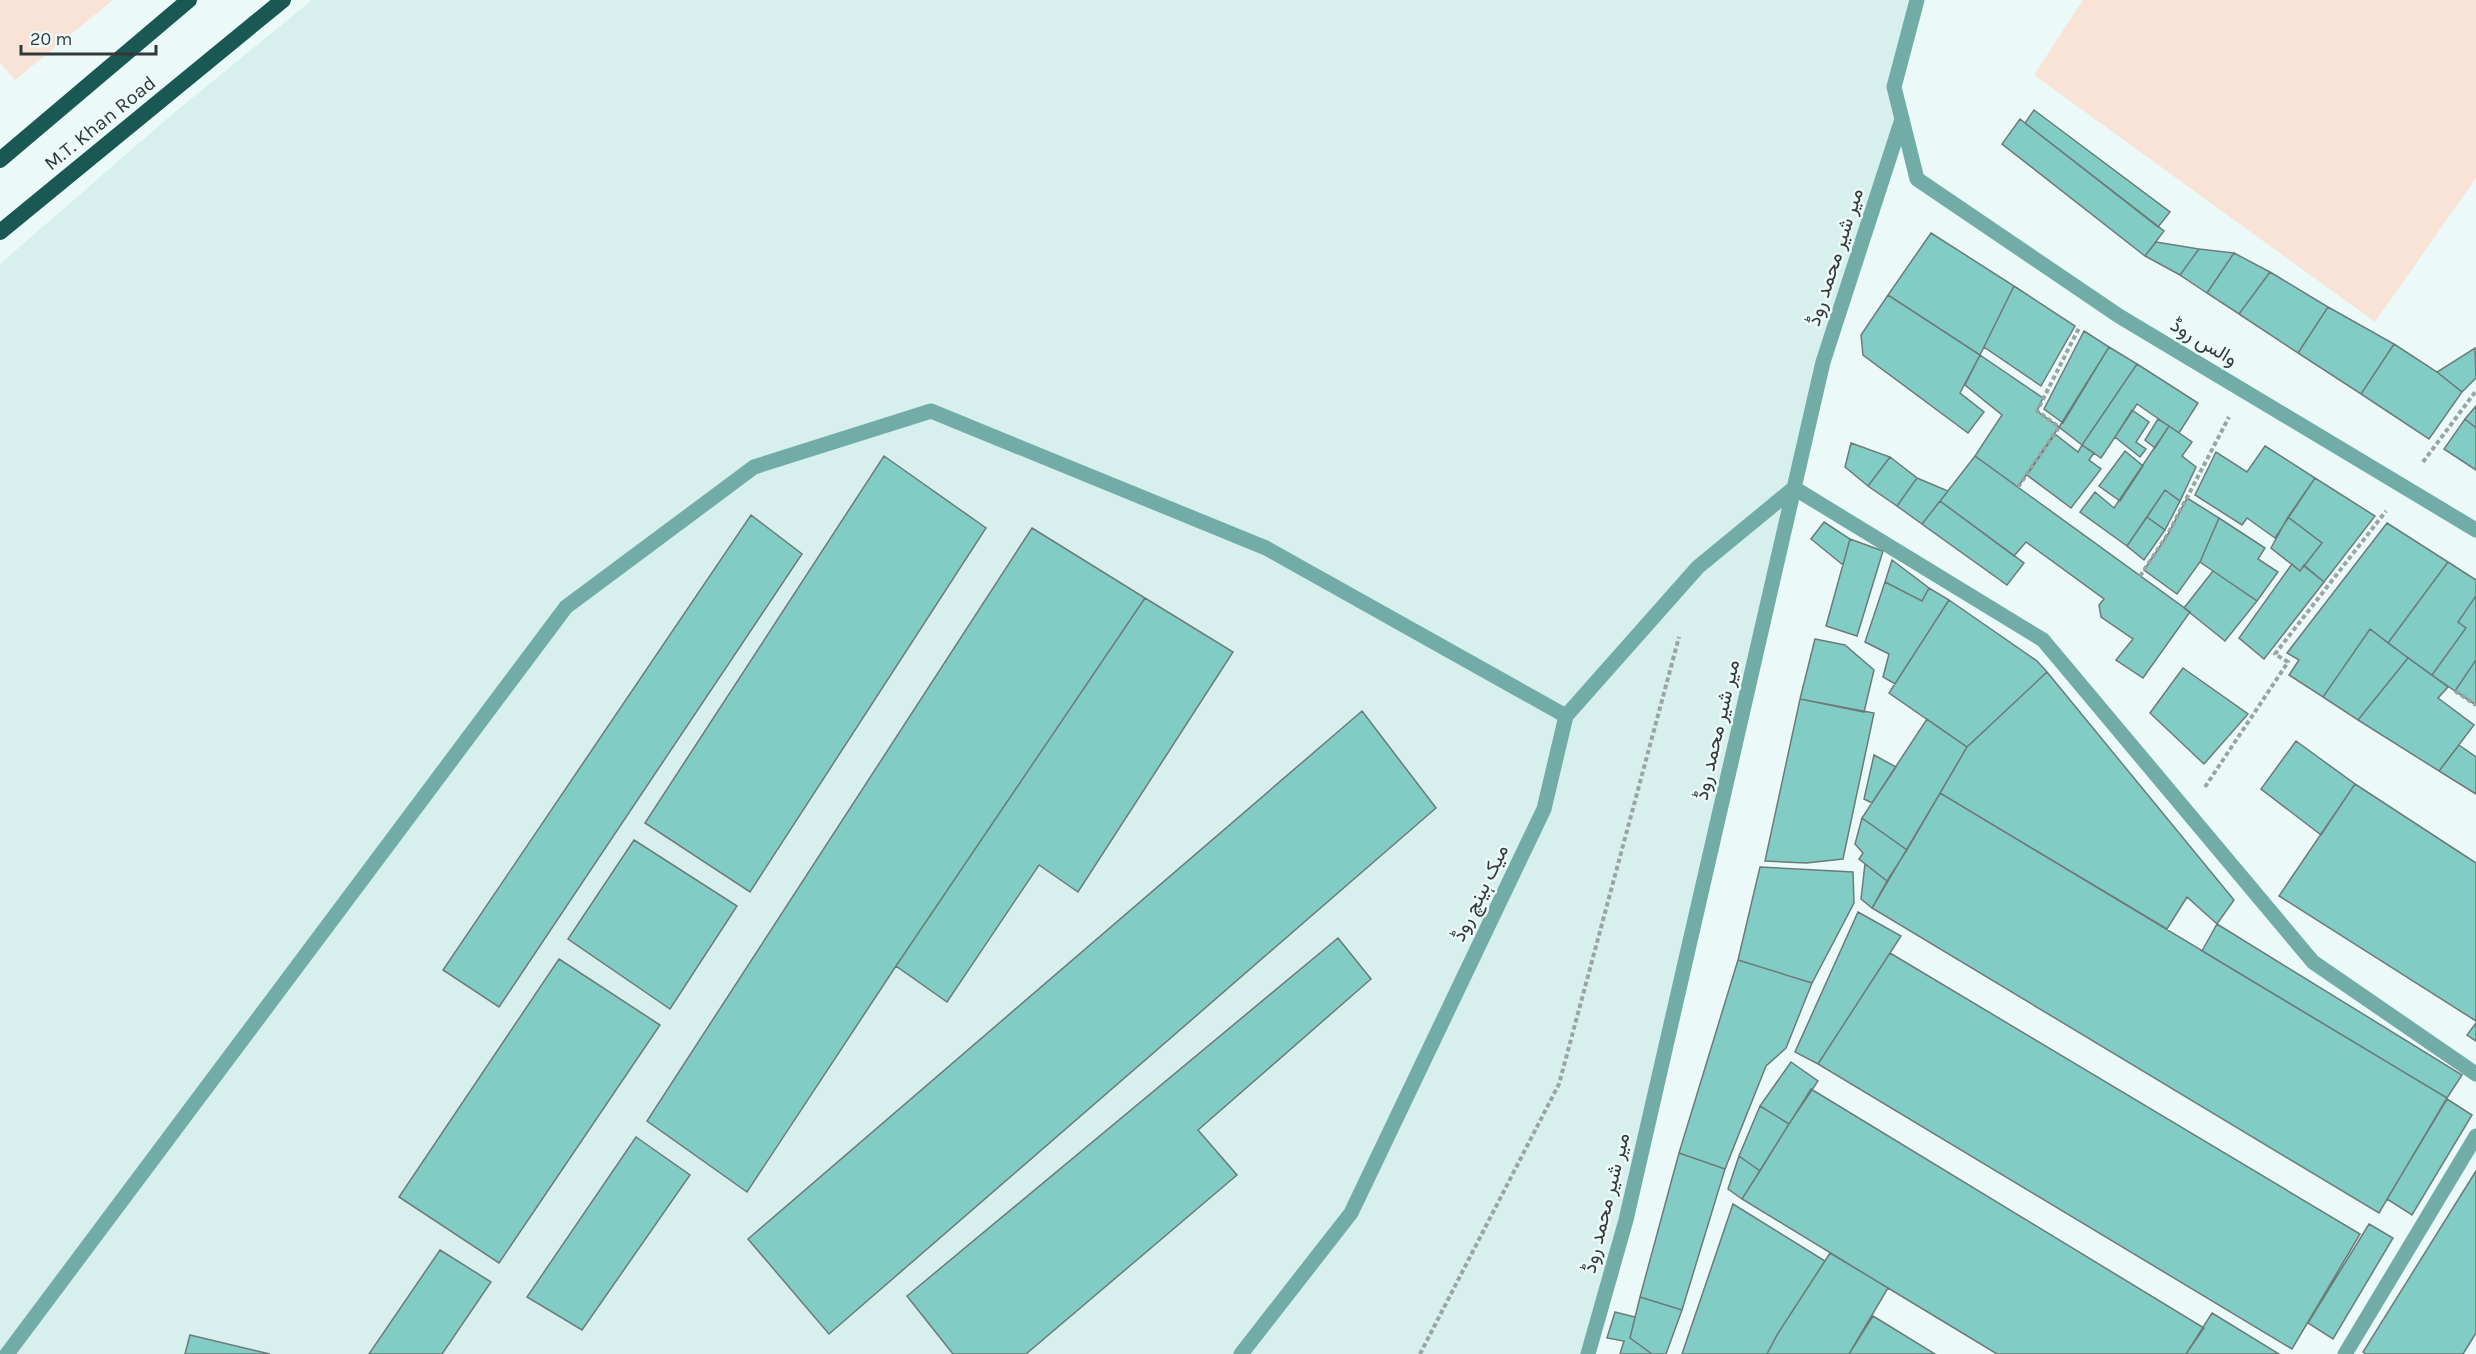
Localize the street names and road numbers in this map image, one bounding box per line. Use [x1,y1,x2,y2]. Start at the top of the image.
street label: M.T. Khan Road [40,71,160,175]
street label: میر شیر محمد روڈ [1802,185,1869,329]
street label: والس روڈ [2166,313,2242,372]
street label: میر شیر محمد روڈ [1690,658,1745,803]
street label: میک ہینچ روڈ [1447,841,1515,946]
street label: میر شیر محمد روڈ [1577,1131,1635,1276]

